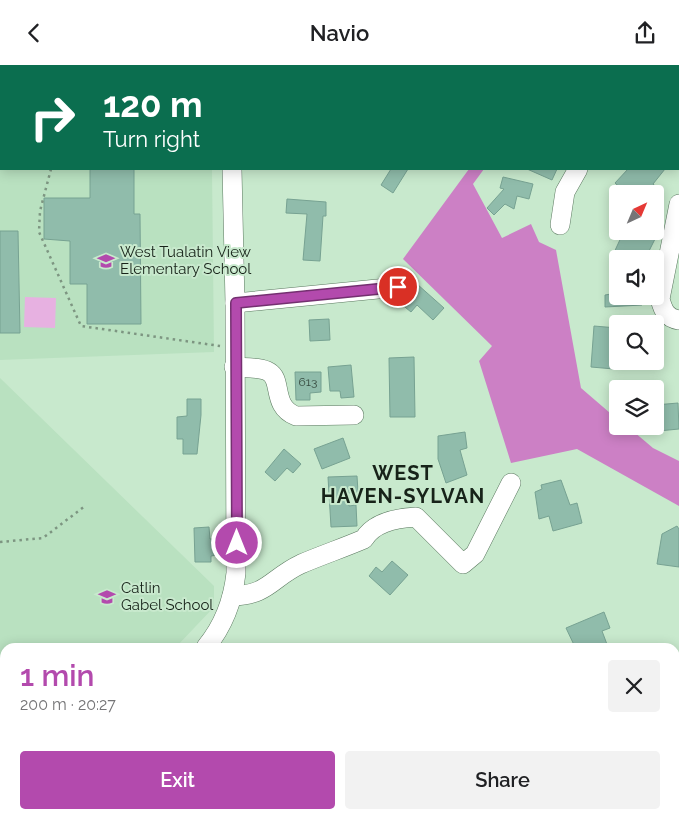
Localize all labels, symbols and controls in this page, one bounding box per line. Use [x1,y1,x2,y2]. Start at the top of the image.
icon: back [20,19,48,47]
icon: share [631,19,659,47]
text: Navio [310,20,369,46]
text: 120 m [103,84,203,125]
icon: right [20,85,85,150]
text: Turn right [103,126,200,152]
north arrow [609,185,664,240]
map controls [609,185,664,435]
place label: West Tualatin View Elementary School [120,243,252,278]
button: sound [609,250,664,305]
school or university icon: West Tualatin View Elementary School [96,251,116,271]
pin [377,266,419,308]
icon: arrive [384,273,412,301]
button: search [609,315,664,370]
house number: 613 [299,375,317,389]
button: layers [609,380,664,435]
district label: WEST HAVEN-SYLVAN [321,461,485,508]
position arrow [210,516,262,568]
place label: Catlin Gabel School [121,579,214,614]
school or university icon: Catlin Gabel School [97,587,117,607]
text: 1 min [20,658,95,693]
button: close [608,660,660,712]
text: 200 m · 20:27 [20,695,116,714]
button: Exit [20,751,335,809]
button: Share [345,751,660,809]

